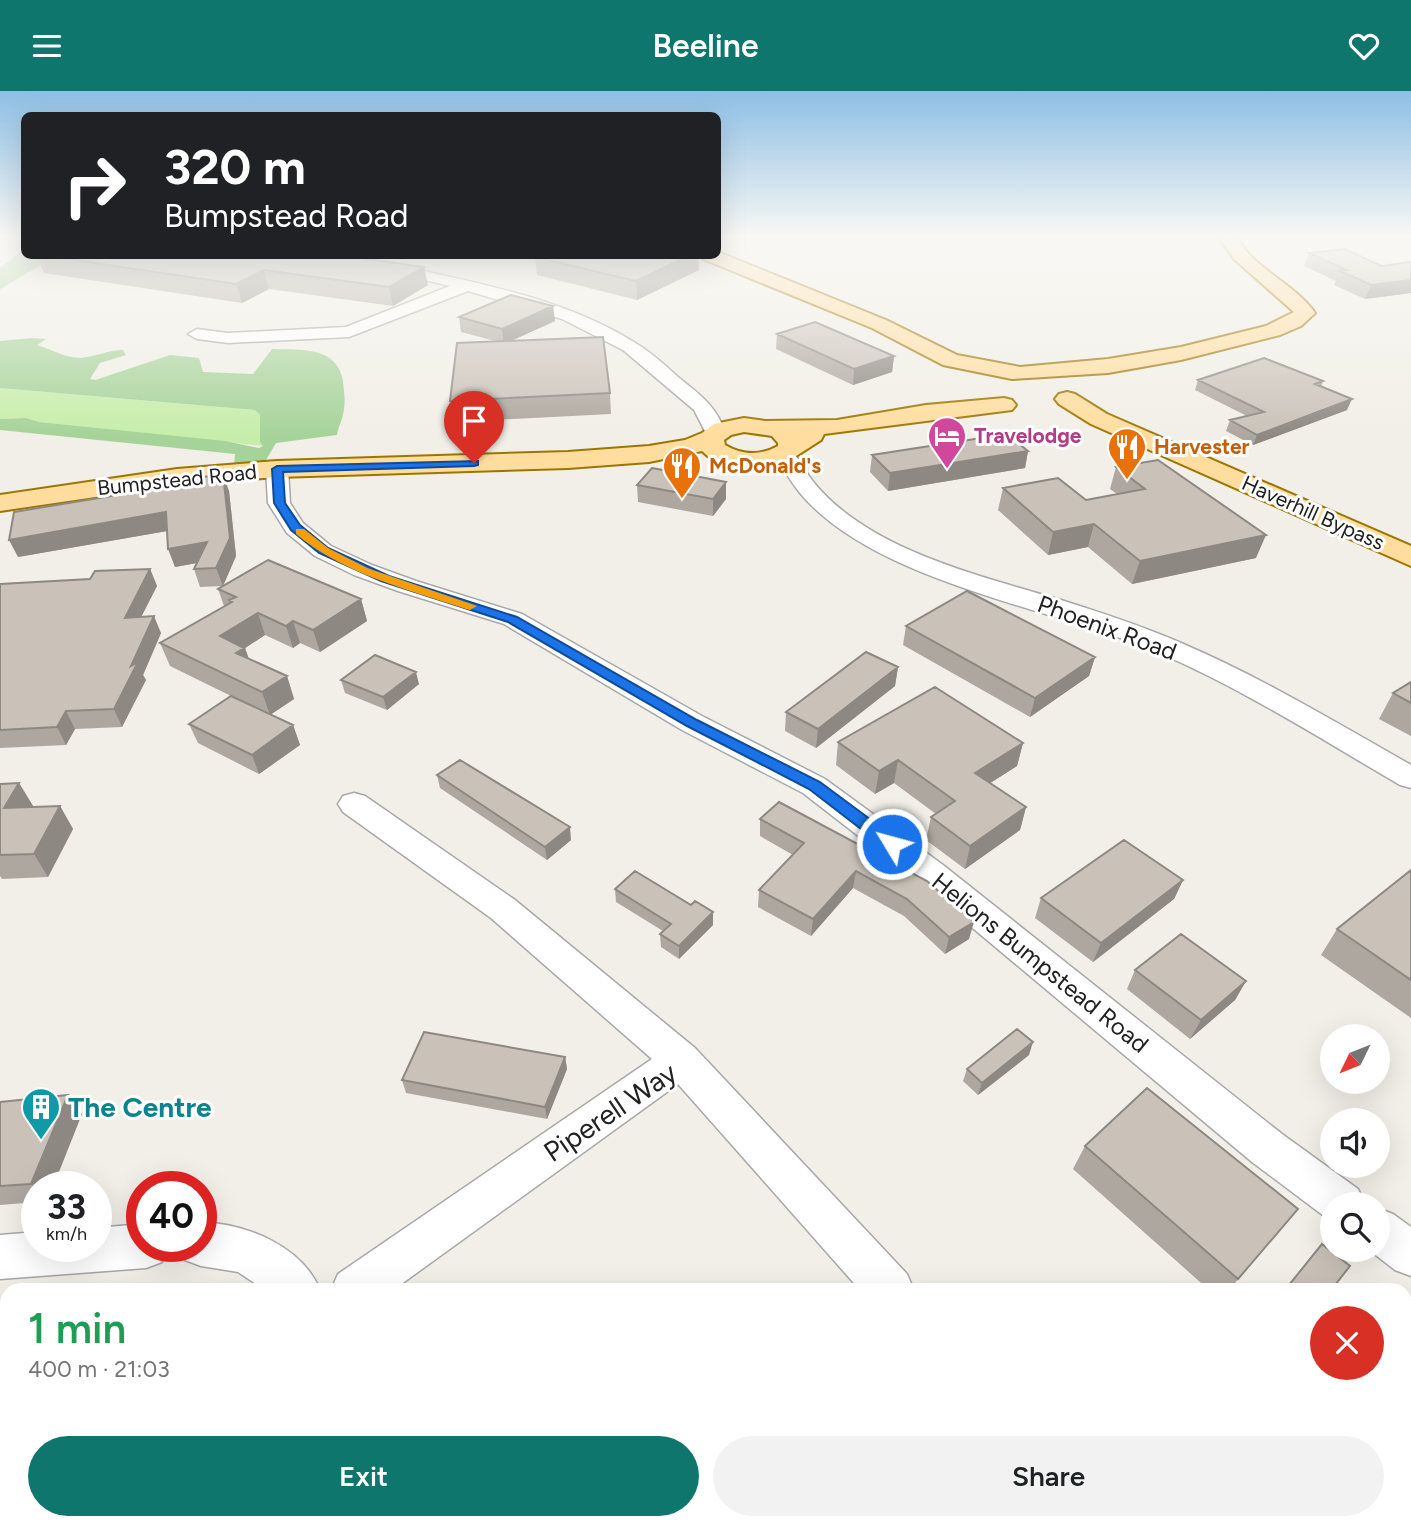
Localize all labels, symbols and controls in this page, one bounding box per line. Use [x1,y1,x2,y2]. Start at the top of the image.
icon: menu [28,27,66,65]
text: Beeline [652,27,759,65]
icon: heart [1345,27,1383,65]
text: 320 m [164,137,306,196]
icon: right [49,140,140,231]
text: Bumpstead Road [164,197,409,235]
pin [444,391,504,463]
icon: arrive [455,402,493,440]
hotel icon: Travelodge [926,415,968,470]
place label: Travelodge [974,423,1082,448]
restaurant icon: Harvester [1106,426,1148,481]
place label: Harvester [1154,434,1250,459]
restaurant icon: McDonald's [661,445,703,500]
place label: McDonald's [709,453,821,478]
street label: Bumpstead Road [96,459,258,500]
street label: Haverhill Bypass [1238,470,1388,555]
street label: Phoenix Road [1034,589,1181,666]
position arrow [855,807,929,881]
street label: Helions Bumpstead Road [926,866,1154,1059]
north arrow [1320,1024,1390,1094]
map controls [1320,1024,1390,1262]
street label: Piperell Way [537,1055,683,1169]
building icon: The Centre [20,1086,62,1141]
place label: The Centre [68,1090,212,1124]
button: sound [1320,1108,1390,1178]
speed limit sign: 40 [126,1171,217,1262]
text: 33 [47,1186,86,1228]
button: search [1320,1192,1390,1262]
text: km/h [46,1223,87,1245]
text: 1 min [28,1303,126,1354]
button: close [1310,1306,1384,1380]
text: 400 m · 21:03 [28,1355,170,1383]
button: Exit [28,1436,699,1516]
button: Share [713,1436,1384,1516]

